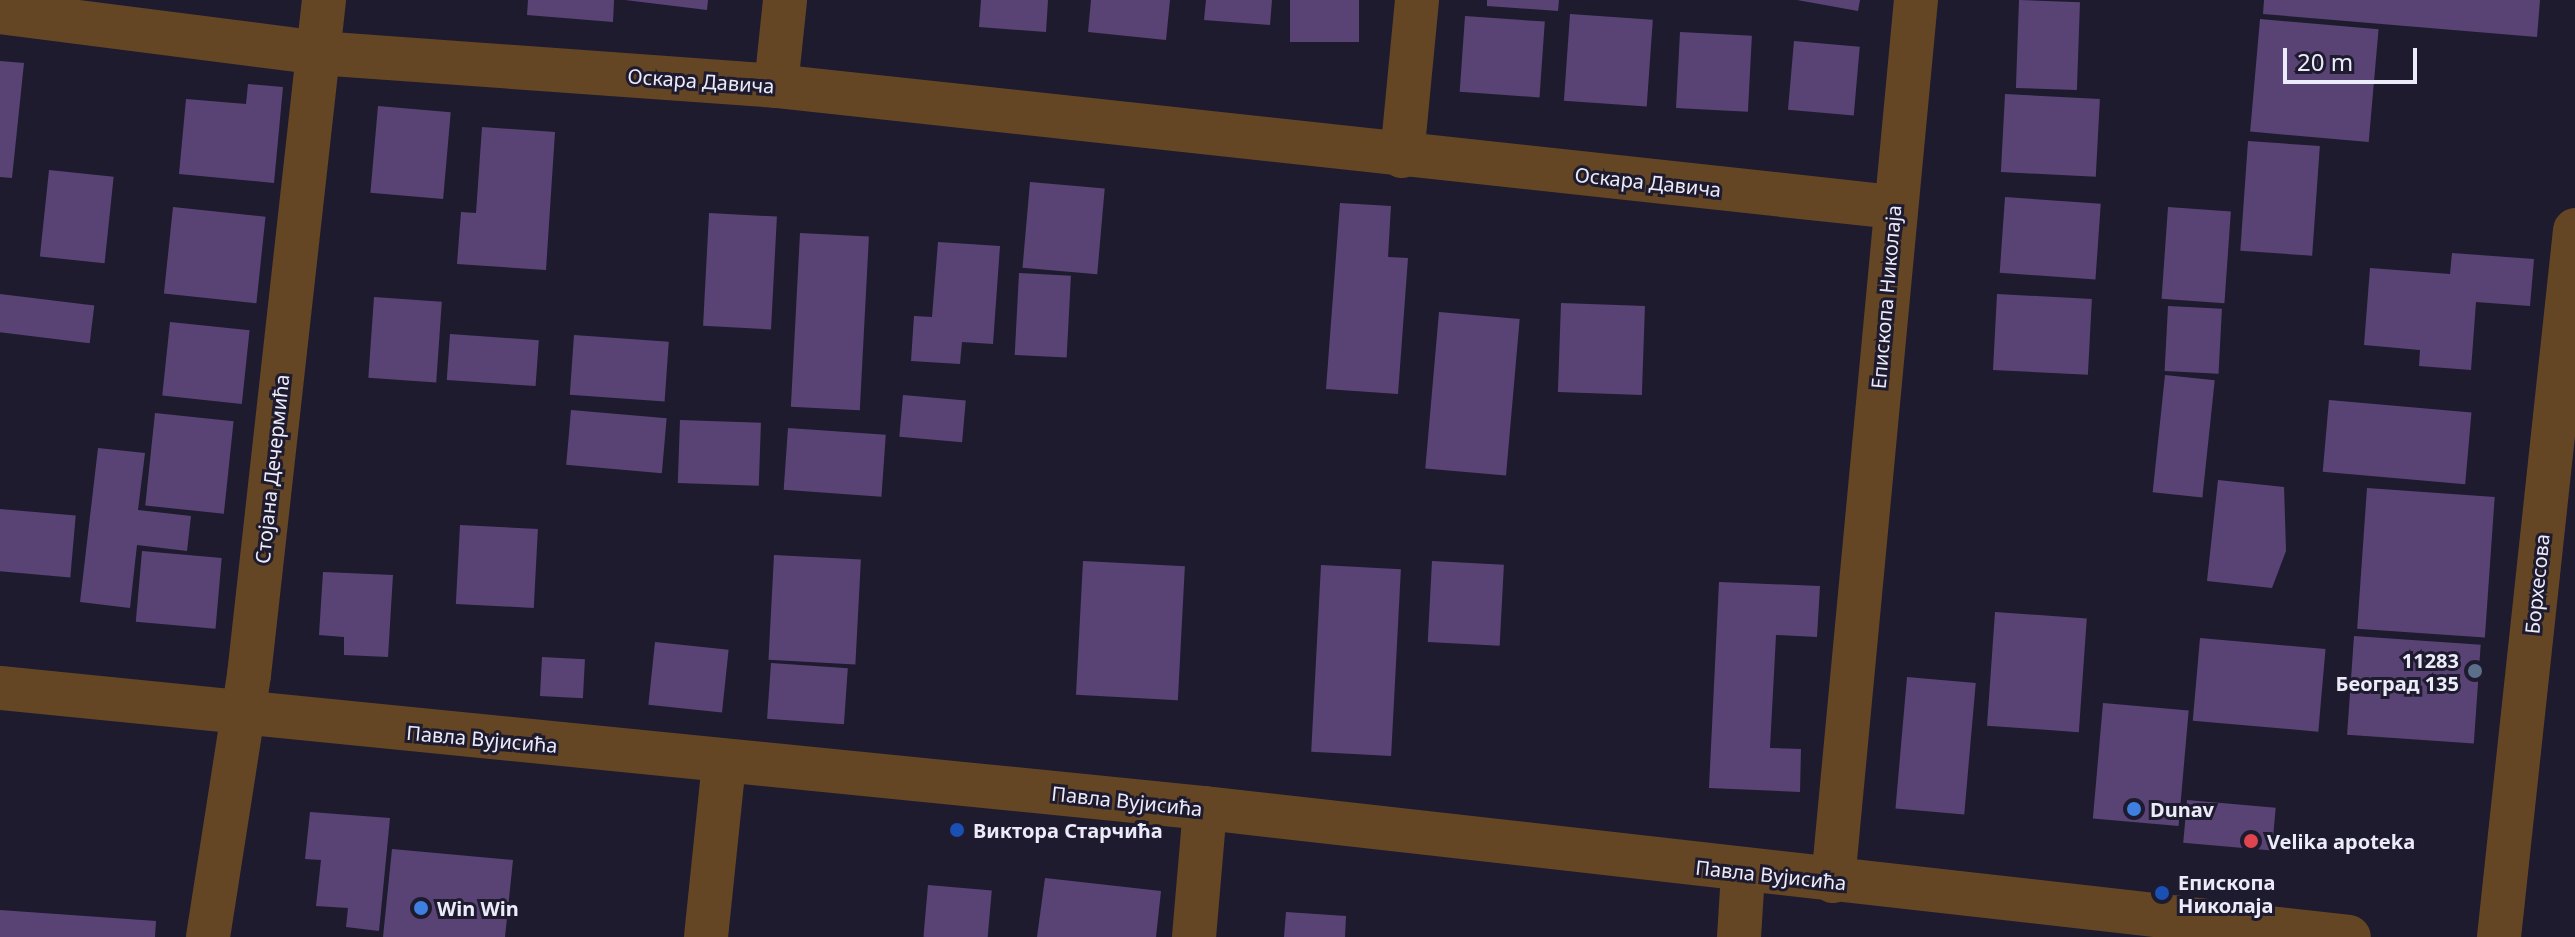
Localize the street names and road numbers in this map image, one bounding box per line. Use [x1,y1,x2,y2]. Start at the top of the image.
street label: Оскара Давича [627,64,775,98]
street label: Оскара Давича [1574,162,1722,202]
street label: Епископа Николаја [1866,204,1906,390]
street label: Стојана Дечермића [250,373,294,565]
street label: Борхесова [2520,533,2554,635]
street label: Павла Вујисића [405,720,559,758]
street label: Павла Вујисића [1050,781,1204,821]
street label: Павла Вујисића [1694,855,1848,895]

